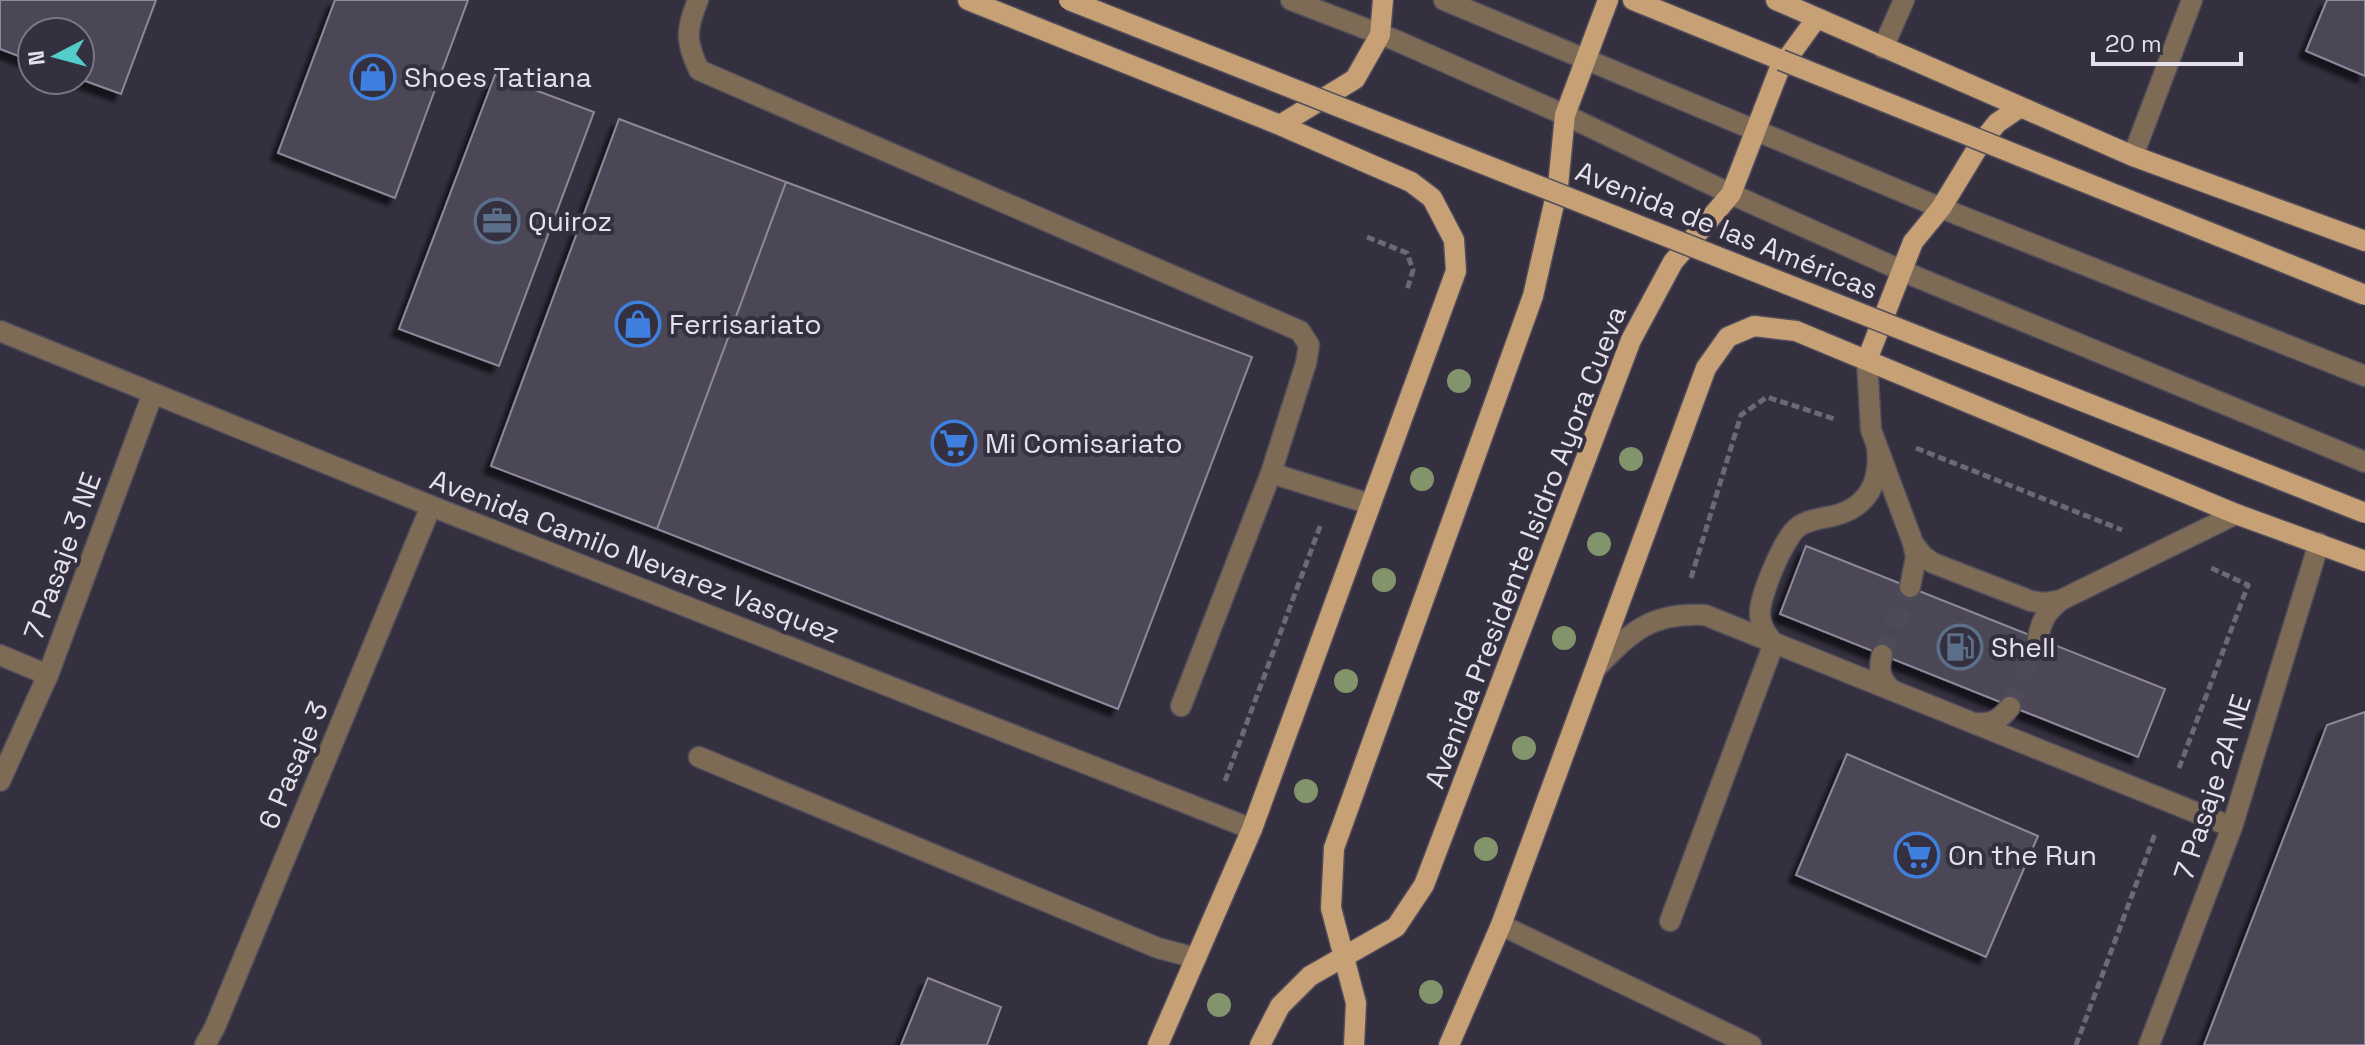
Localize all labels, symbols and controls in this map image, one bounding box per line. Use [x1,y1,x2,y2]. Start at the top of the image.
north arrow [16,16,96,96]
scale bar [2093,16,2241,66]
text: 20 m [2105,28,2162,59]
text: N [21,49,51,67]
shop icon: Shoes Tatiana [349,53,397,101]
place label: Shoes Tatiana [404,59,592,95]
street label: Avenida de las Américas [1571,153,1883,307]
office icon: Quiroz [473,197,521,245]
place label: Quiroz [528,203,612,239]
shop icon: Ferrisariato [614,300,662,348]
street label: Avenida Presidente Isidro Ayora Cueva [1416,301,1634,793]
place label: Ferrisariato [669,306,822,342]
supermarket icon: Mi Comisariato [930,419,978,467]
place label: Mi Comisariato [985,425,1183,461]
street label: Avenida Camilo Nevarez Vasquez [425,461,845,651]
street label: 7 Pasaje 3 NE [15,467,109,645]
fuel station icon: Shell [1936,623,1984,671]
place label: Shell [1991,629,2056,665]
street label: 7 Pasaje 2A NE [2165,690,2259,884]
street label: 6 Pasaje 3 [250,696,336,834]
supermarket icon: On the Run [1893,831,1941,879]
place label: On the Run [1948,837,2097,873]

